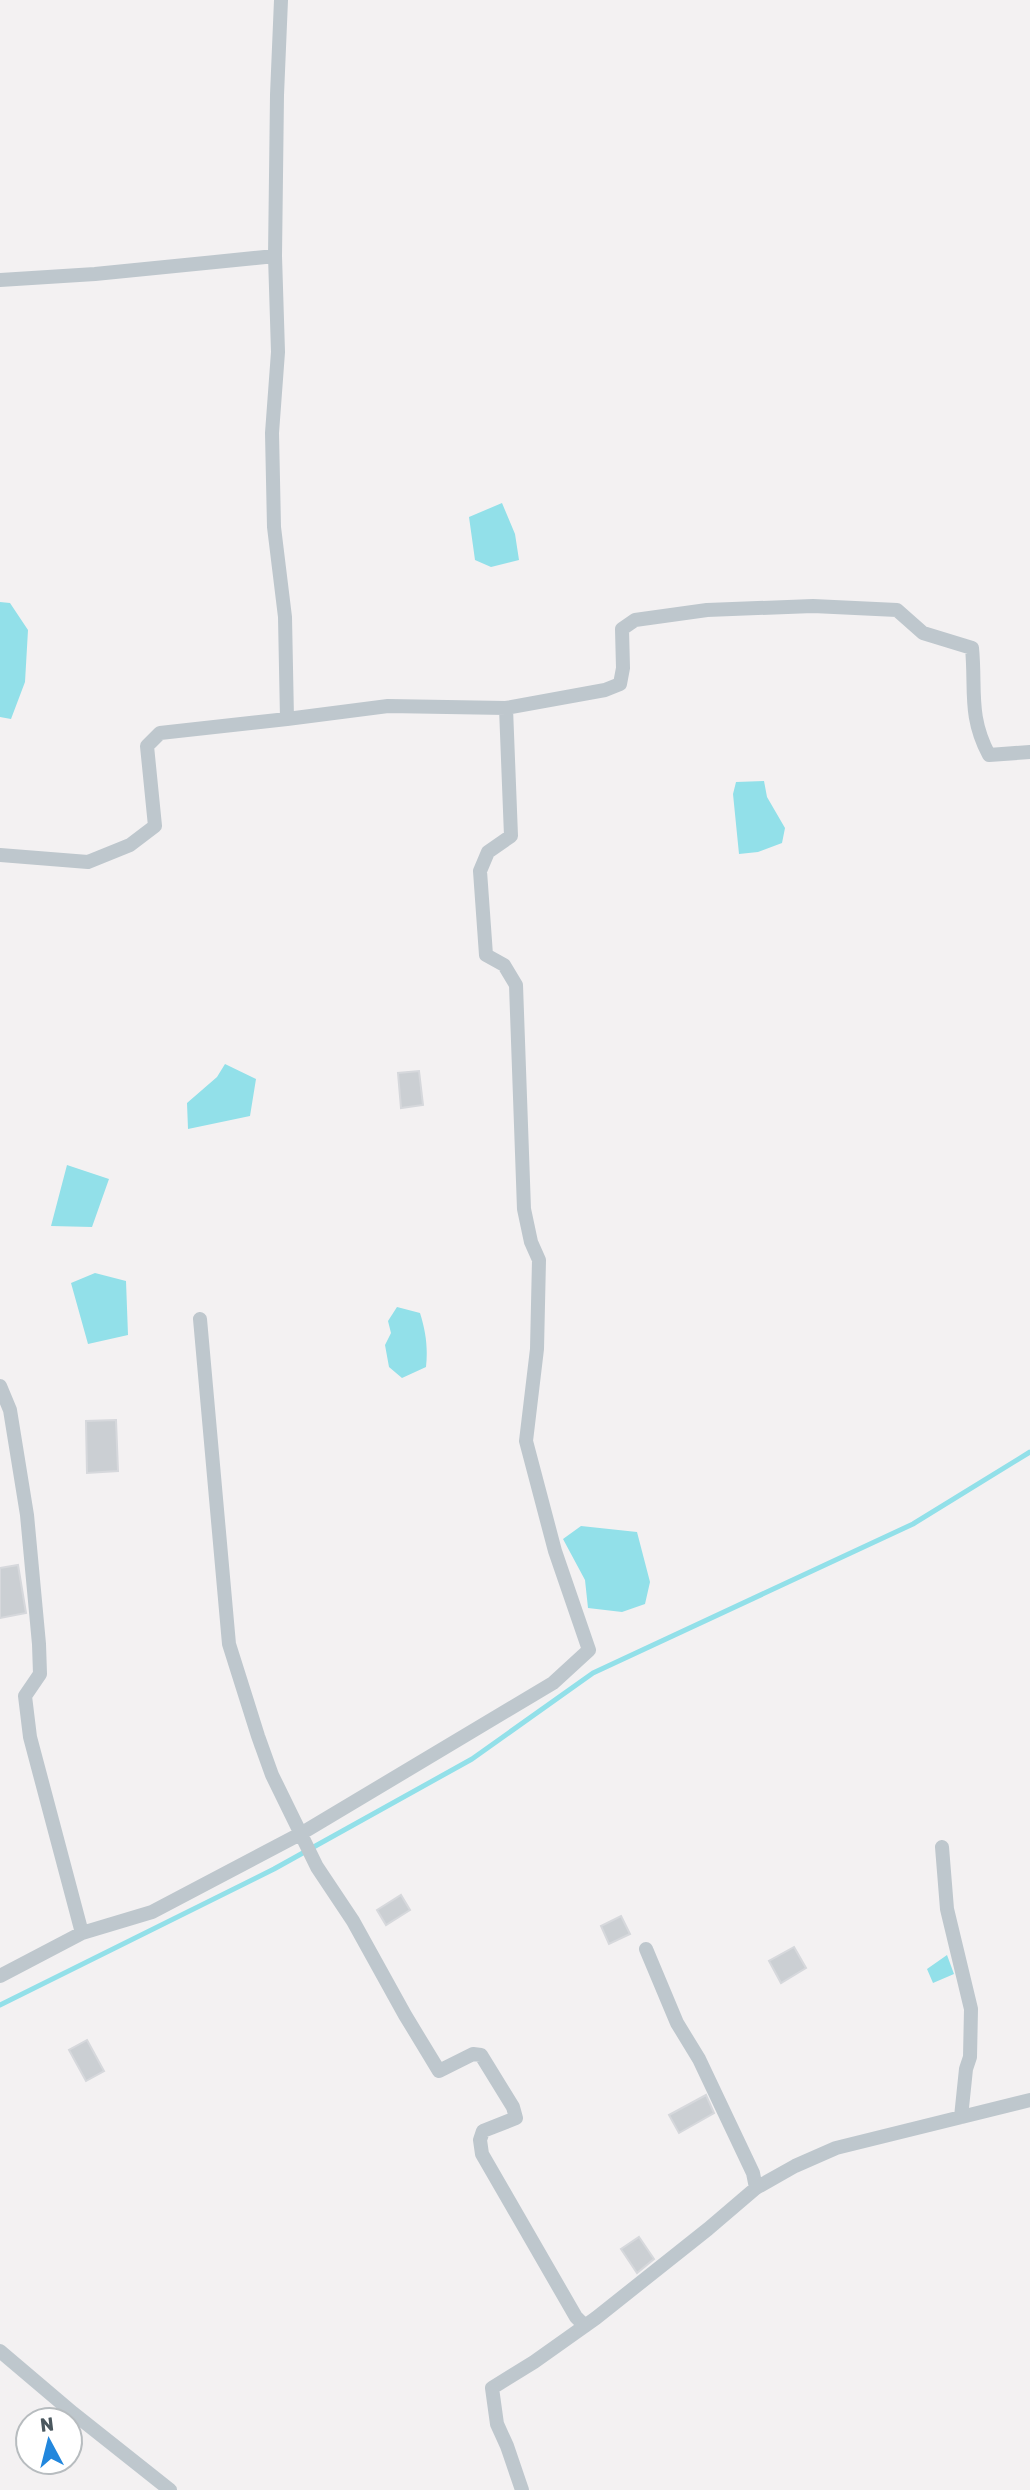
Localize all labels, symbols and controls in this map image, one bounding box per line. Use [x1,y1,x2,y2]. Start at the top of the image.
north arrow [14,2406,84,2476]
text: N [39,2412,55,2437]

